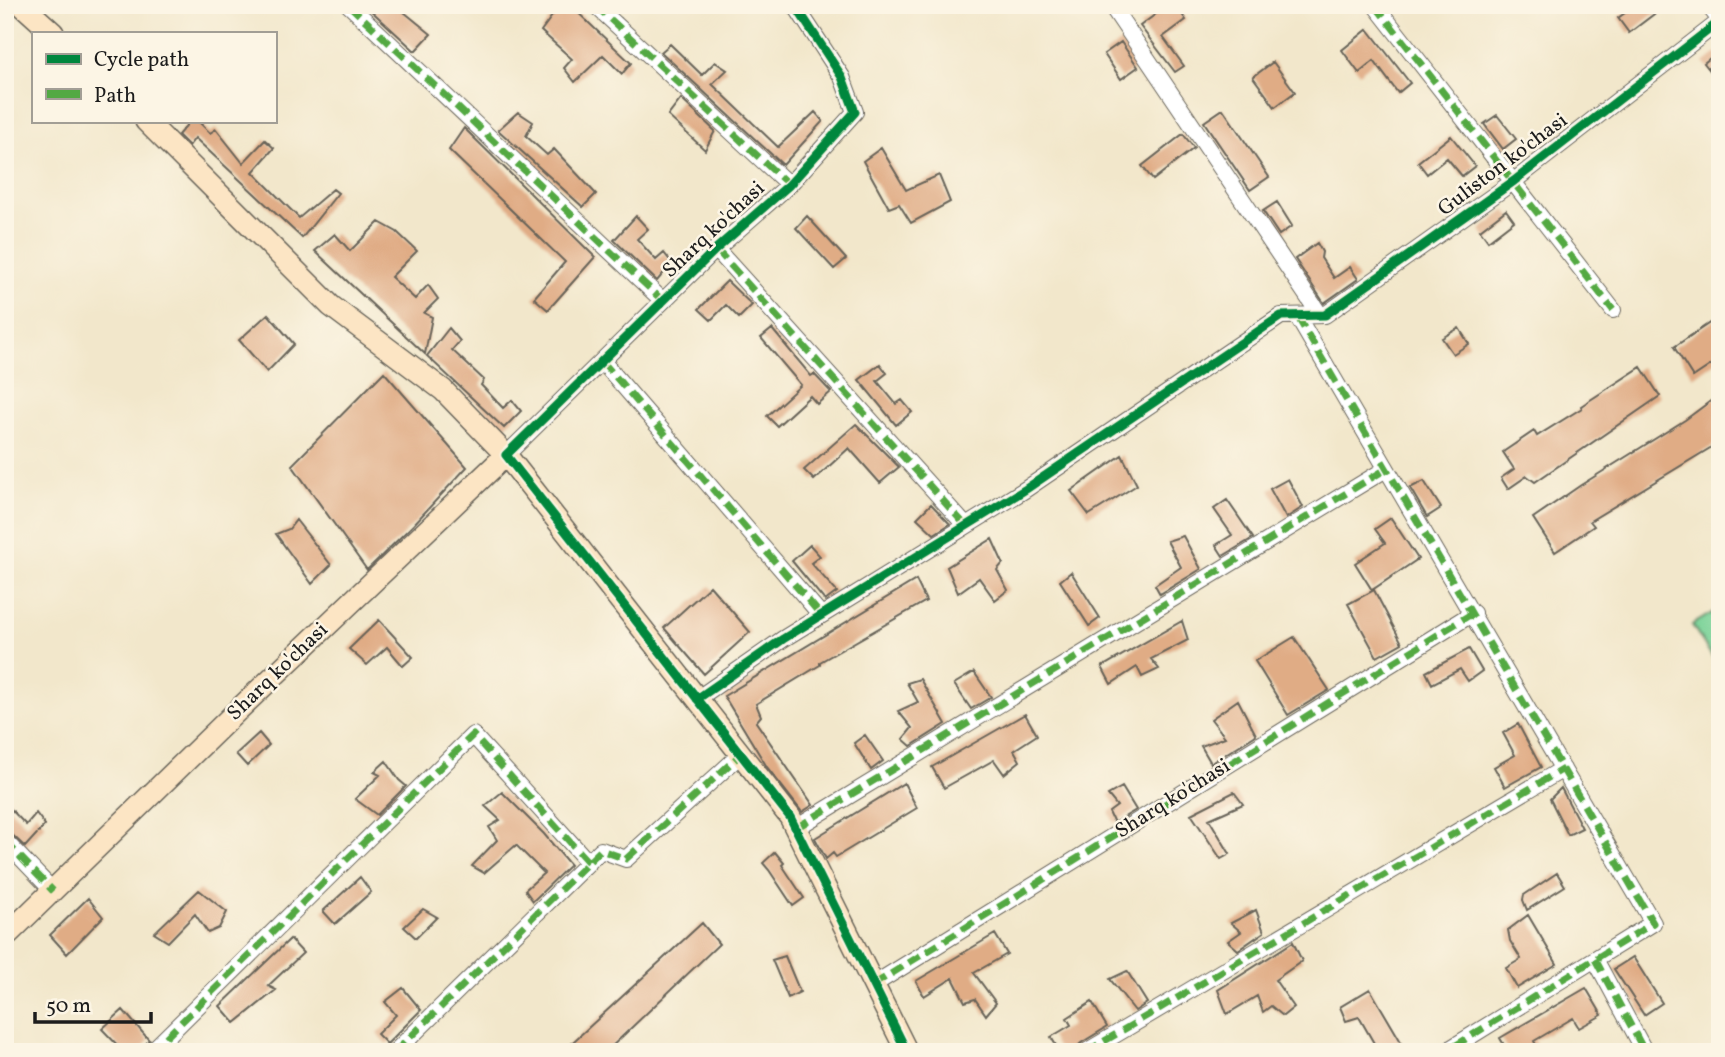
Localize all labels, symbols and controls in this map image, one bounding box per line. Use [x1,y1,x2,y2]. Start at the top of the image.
legend [32,32,276,122]
text: Cycle path [94,46,189,75]
text: Path [94,82,136,111]
street label: Guliston ko'chasi [1432,107,1574,223]
street label: Sharq ko'chasi [656,175,772,285]
street label: Sharq ko'chasi [221,616,335,728]
street label: Sharq ko'chasi [1110,752,1236,846]
scale bar [35,980,150,1024]
text: 50 m [46,992,91,1021]

